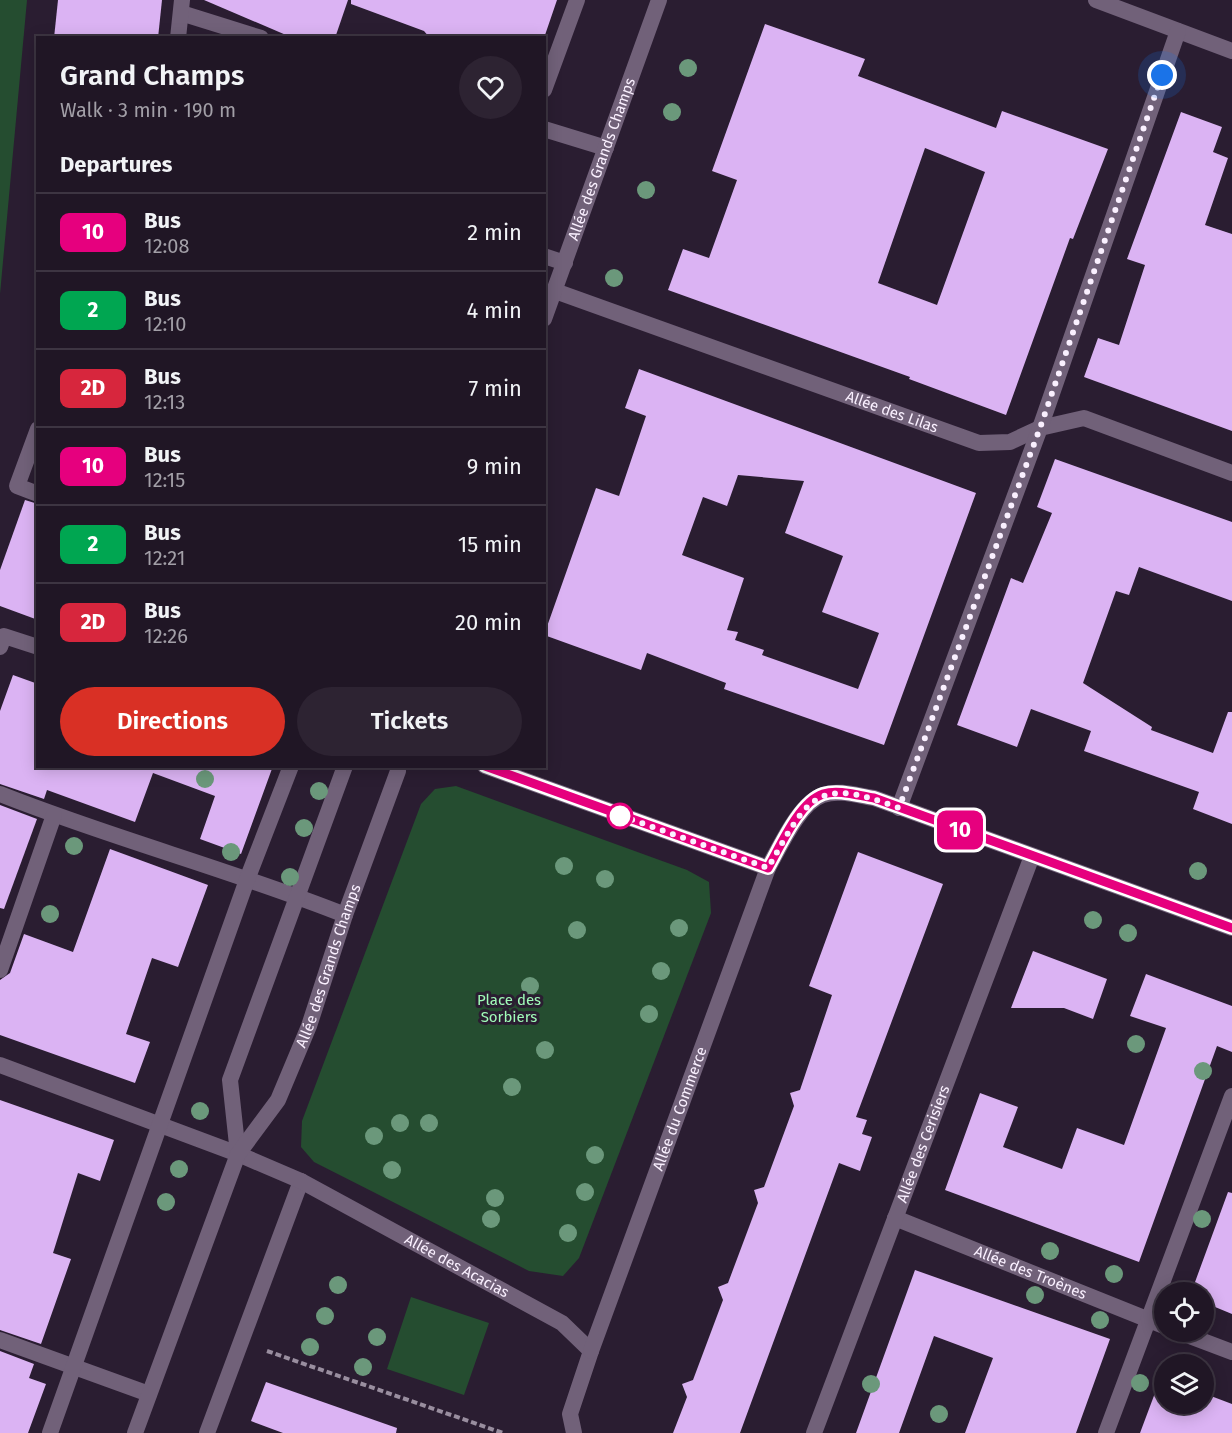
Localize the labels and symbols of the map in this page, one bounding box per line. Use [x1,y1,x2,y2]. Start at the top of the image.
your location [1147,60,1177,90]
street label: Allée des Grands Champs [564,75,639,243]
street label: Allée des Lilas [843,387,941,437]
unlabelled marker [607,803,633,829]
line badge: 10 [933,810,987,850]
street label: Allée des Grands Champs [292,882,365,1050]
park label: Place des Sorbiers [477,991,541,1026]
street label: Allée du Commerce [649,1044,711,1173]
street label: Allée des Cerisiers [893,1083,954,1205]
street label: Allée des Acacias [402,1230,512,1301]
street label: Allée des Troènes [972,1242,1089,1303]

